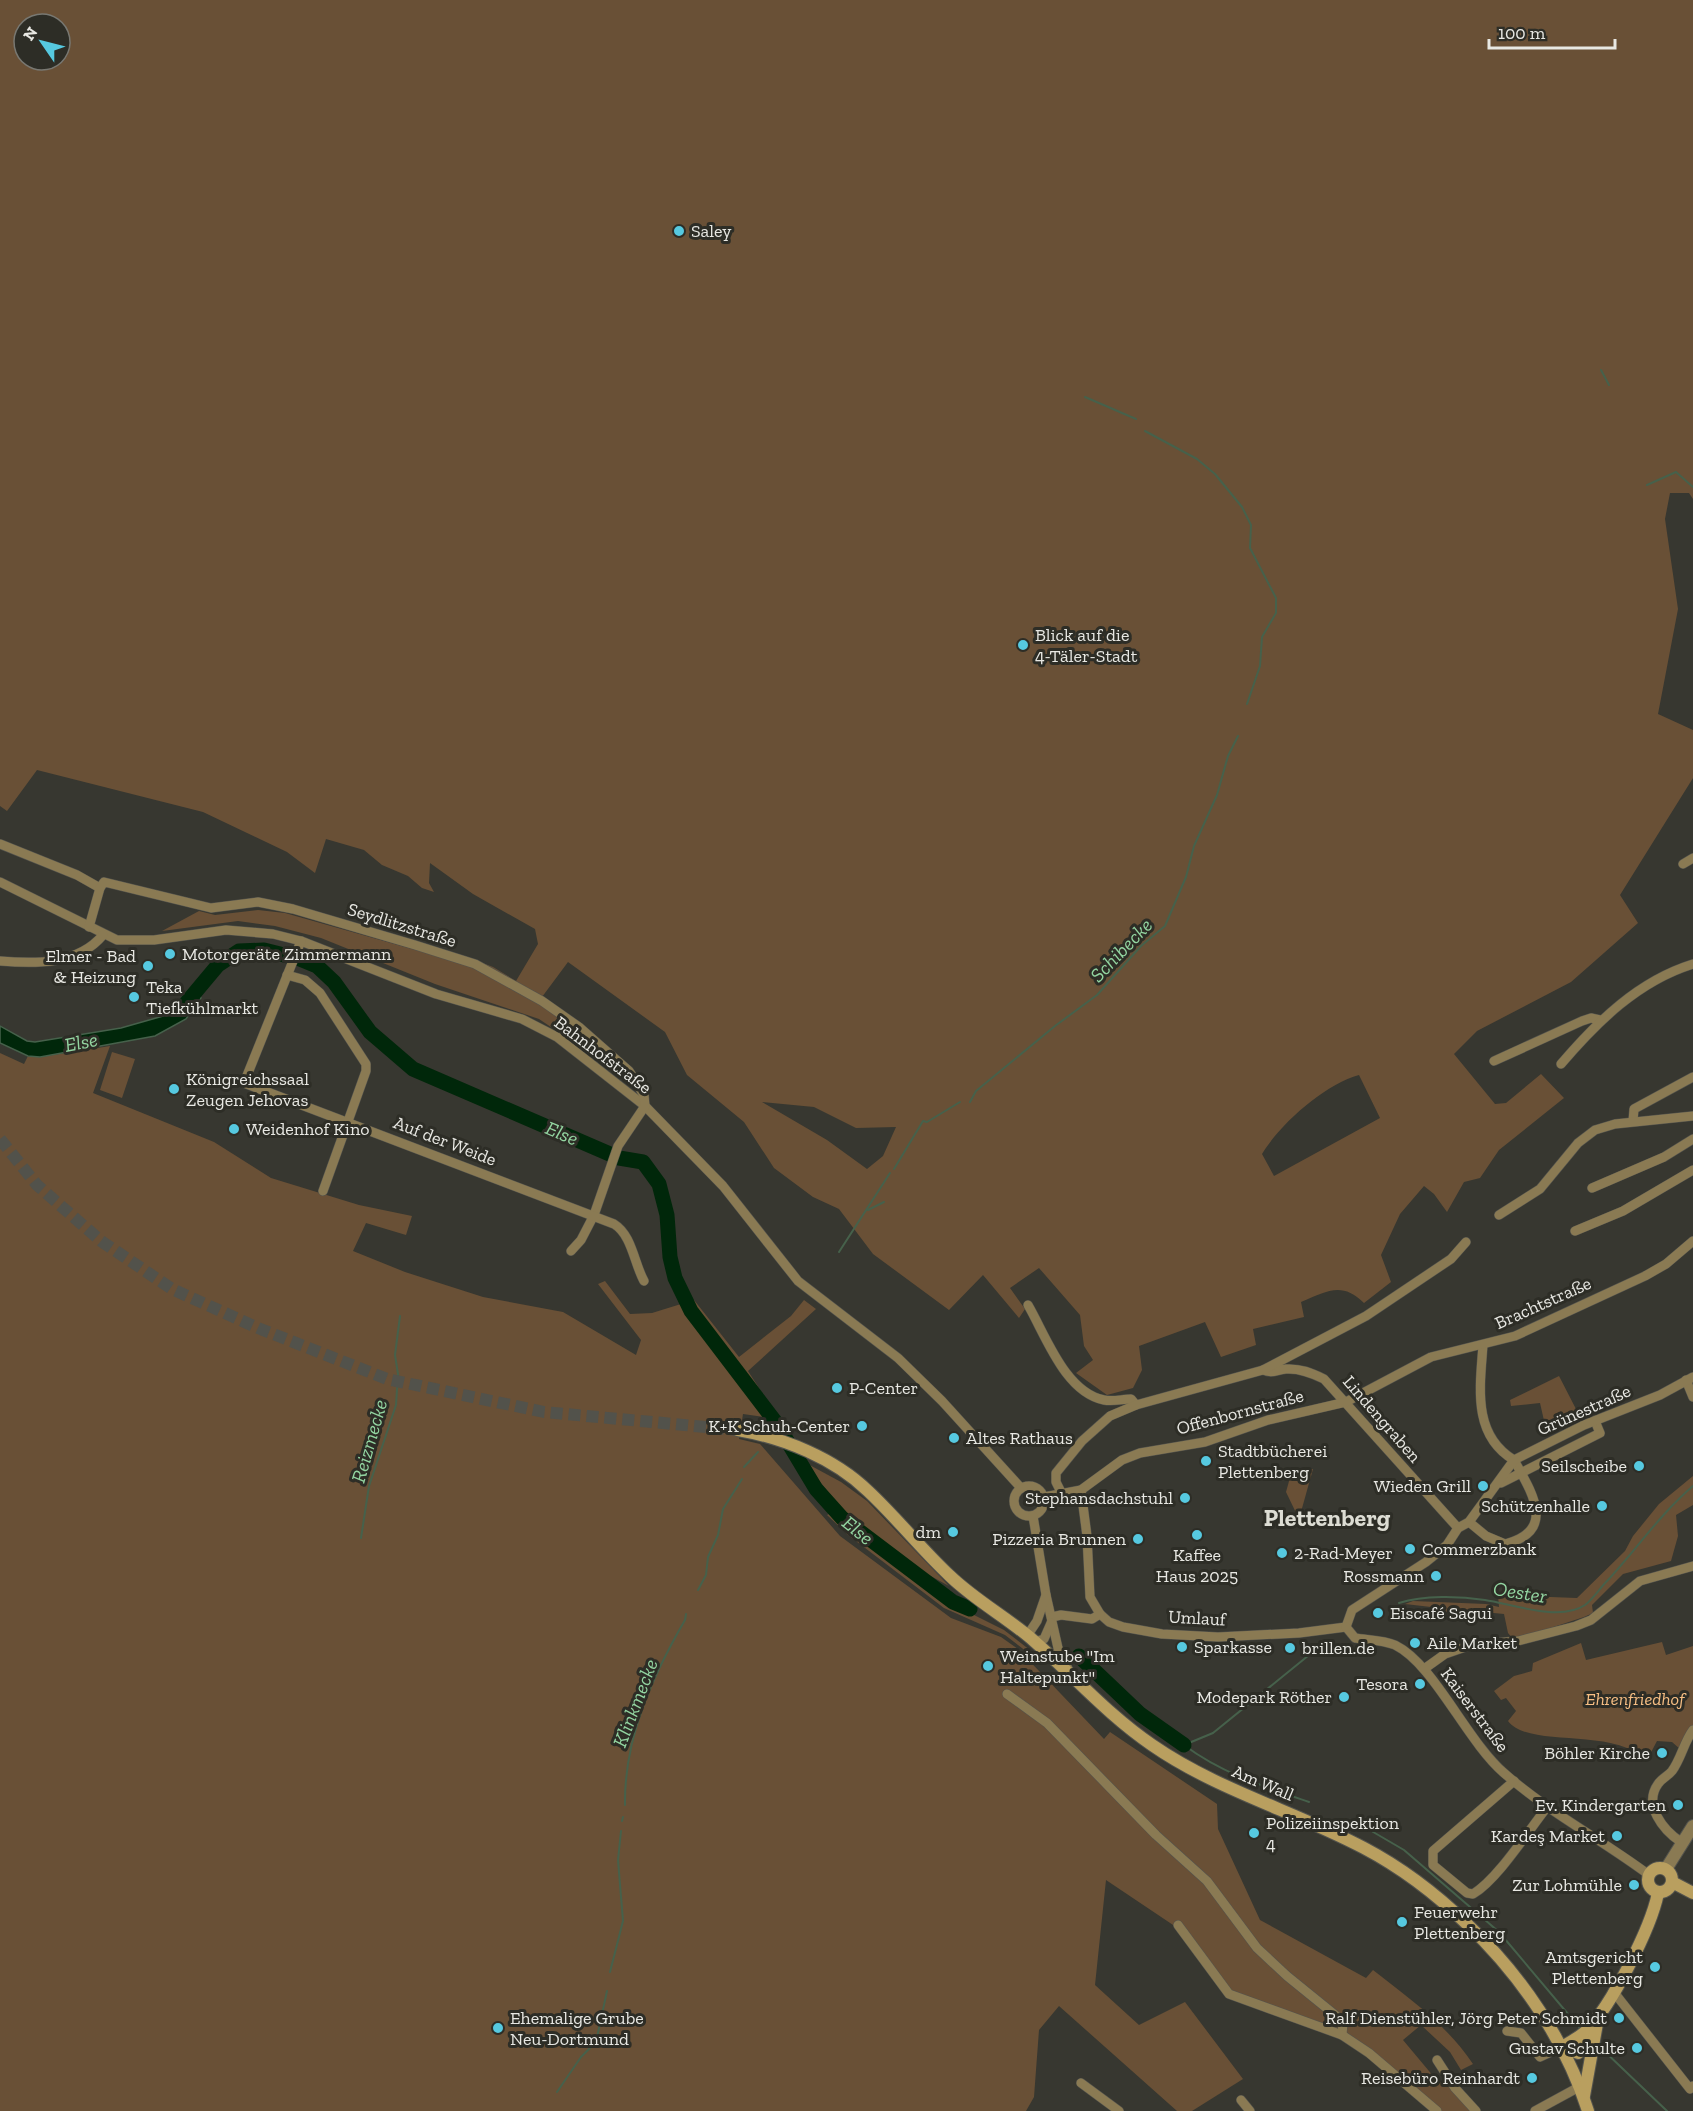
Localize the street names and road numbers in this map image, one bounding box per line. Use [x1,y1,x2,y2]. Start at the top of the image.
street label: Seydlitzstraße [345,898,459,952]
street label: Bahnhofstraße [550,1011,656,1099]
street label: Auf der Weide [391,1111,499,1171]
street label: Brachtstraße [1491,1272,1595,1334]
street label: Lindengraben [1338,1371,1426,1468]
street label: Grünestraße [1534,1380,1634,1440]
street label: Offenbornstraße [1174,1384,1306,1440]
street label: Umlauf [1168,1606,1227,1631]
street label: Kaiserstraße [1436,1663,1514,1757]
street label: Am Wall [1229,1760,1297,1806]

